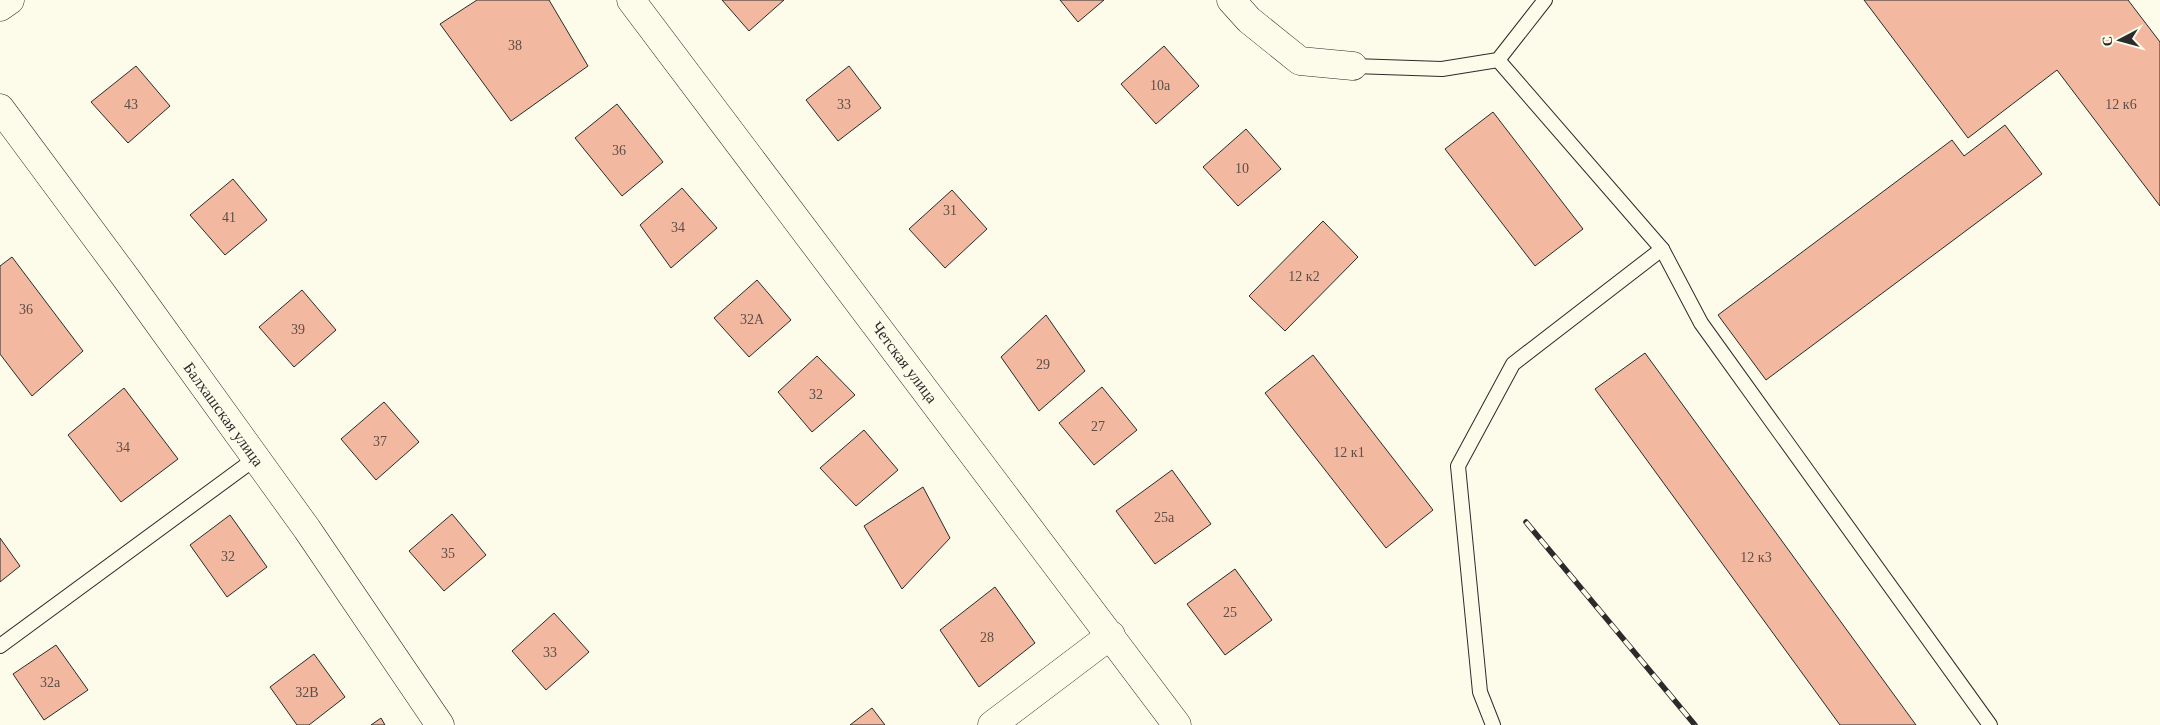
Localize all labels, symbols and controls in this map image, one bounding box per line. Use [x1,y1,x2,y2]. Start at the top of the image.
north arrow [2095,15,2145,65]
text: С [2100,35,2116,47]
house number: 38 [508,38,522,53]
house number: 10а [1150,78,1171,93]
house number: 43 [124,97,138,112]
house number: 33 [837,97,851,112]
house number: 12 к6 [2105,97,2137,112]
house number: 36 [612,143,626,158]
house number: 10 [1235,161,1249,176]
house number: 31 [943,203,957,218]
house number: 41 [222,210,236,225]
house number: 34 [671,220,685,235]
house number: 12 к2 [1288,269,1320,284]
house number: 36 [19,302,33,317]
house number: 32А [740,312,765,327]
street label: Четская улица [868,318,941,407]
house number: 39 [291,322,305,337]
house number: 29 [1036,357,1050,372]
street label: Балхашская улица [179,359,267,470]
house number: 32 [809,387,823,402]
house number: 27 [1091,419,1105,434]
house number: 37 [373,434,387,449]
house number: 34 [116,440,130,455]
house number: 12 к1 [1333,445,1365,460]
house number: 25а [1154,510,1175,525]
house number: 35 [441,546,455,561]
house number: 32 [221,549,235,564]
house number: 12 к3 [1740,550,1772,565]
house number: 25 [1223,605,1237,620]
house number: 28 [980,630,994,645]
house number: 33 [543,645,557,660]
house number: 32а [40,675,61,690]
house number: 32В [295,685,319,700]

